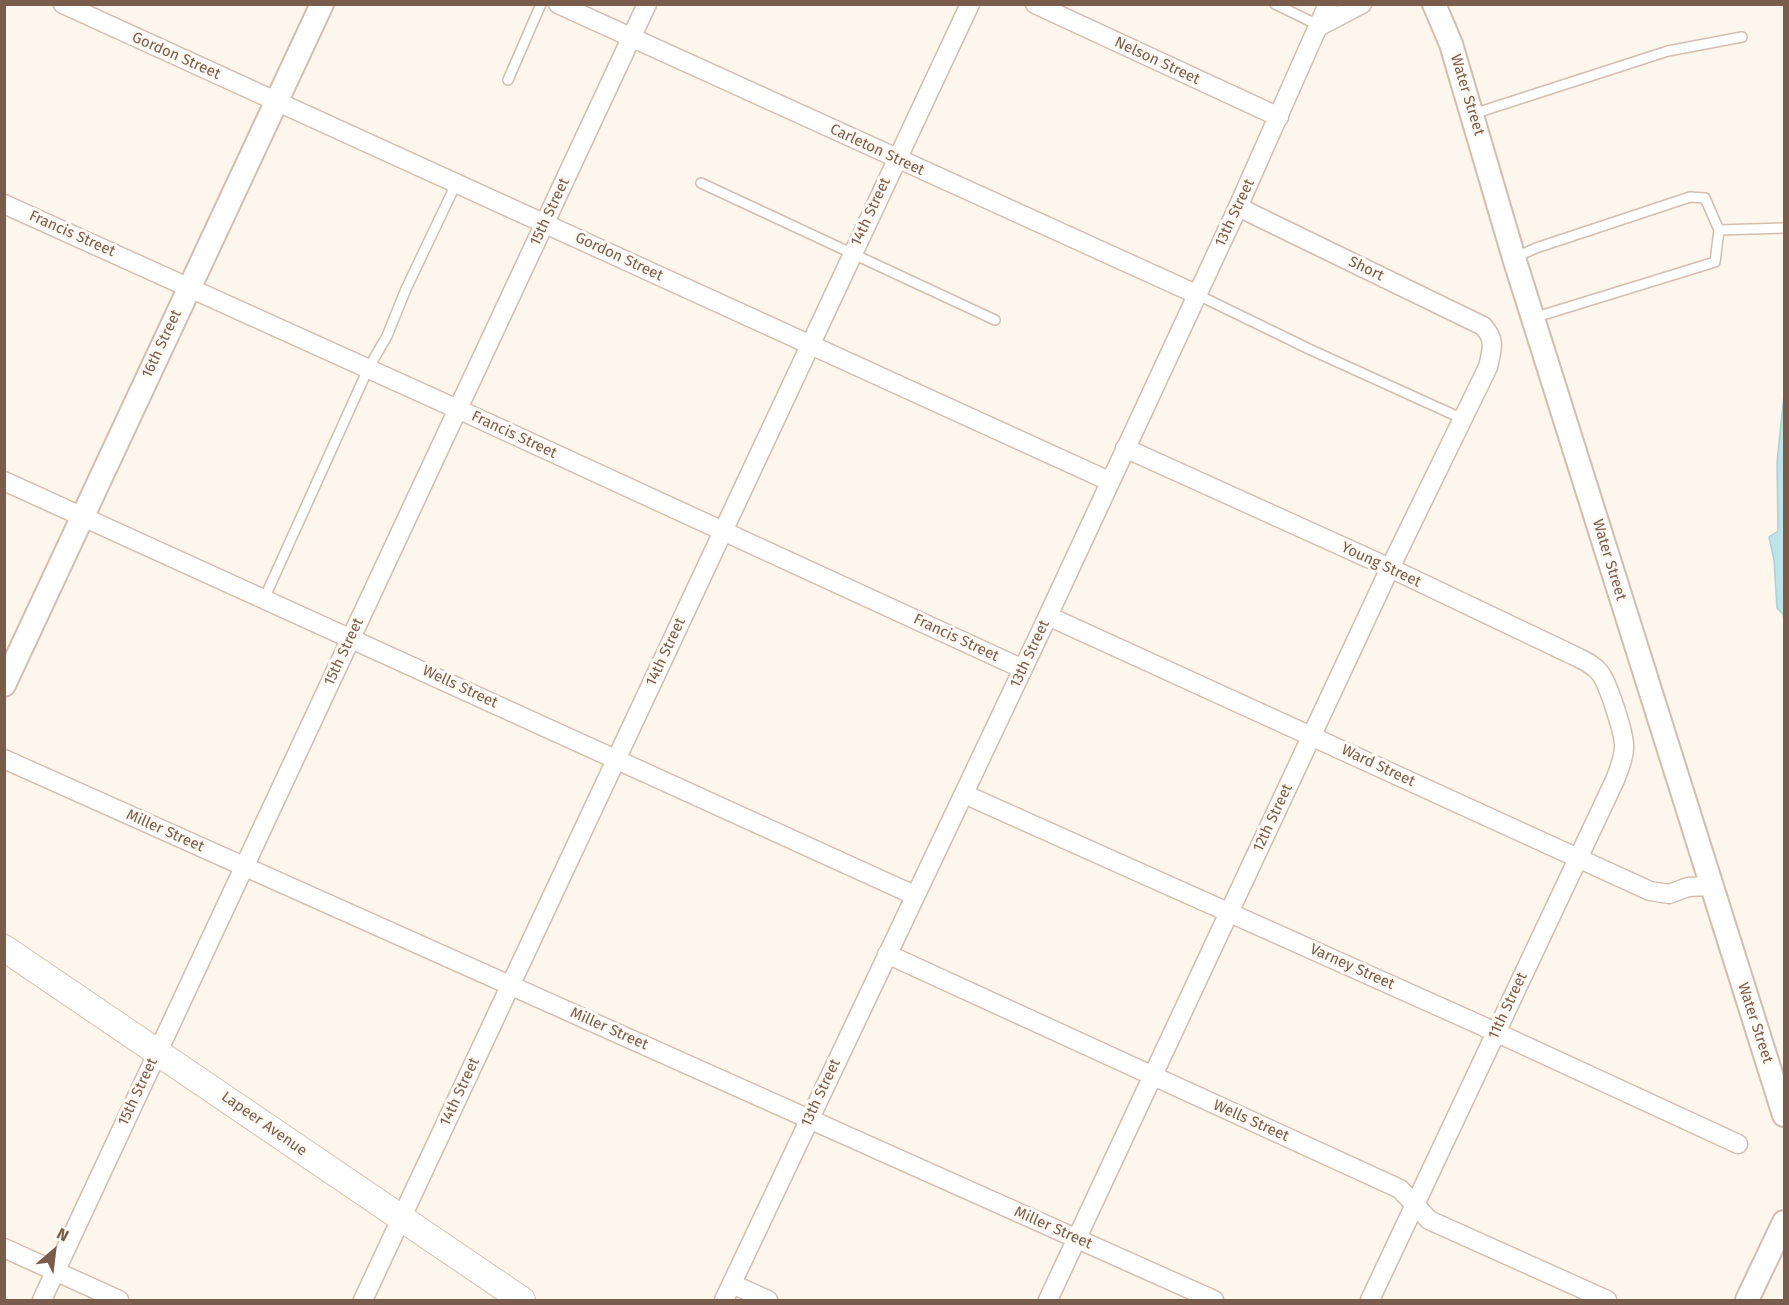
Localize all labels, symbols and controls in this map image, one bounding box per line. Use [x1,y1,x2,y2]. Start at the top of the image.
street label: Gordon Street [129,29,223,83]
street label: Nelson Street [1111,33,1203,89]
street label: Water Street [1446,52,1488,138]
street label: Carleton Street [827,120,927,180]
street label: 15th Street [526,175,574,249]
street label: 14th Street [847,175,895,249]
street label: 13th Street [1211,176,1259,250]
street label: Francis Street [26,207,118,261]
street label: Gordon Street [572,229,666,285]
street label: Short [1345,253,1387,285]
street label: 16th Street [138,307,186,381]
street label: Francis Street [468,407,560,463]
street label: Water Street [1588,517,1630,603]
street label: Young Street [1338,539,1424,591]
street label: Francis Street [910,610,1002,666]
street label: 15th Street [320,615,368,689]
street label: 14th Street [642,615,690,689]
street label: 13th Street [1006,617,1054,691]
street label: Wells Street [420,662,500,712]
street label: Ward Street [1338,741,1418,791]
street label: 12th Street [1249,781,1297,855]
street label: Miller Street [123,806,207,856]
street label: Varney Street [1307,940,1397,994]
street label: 11th Street [1485,970,1531,1042]
street label: Water Street [1733,980,1777,1066]
street label: Miller Street [567,1004,651,1054]
street label: 15th Street [114,1055,162,1129]
street label: 14th Street [436,1055,484,1129]
street label: 13th Street [797,1056,845,1130]
street label: Lapeer Avenue [218,1088,310,1160]
street label: Wells Street [1210,1096,1292,1146]
street label: Miller Street [1011,1203,1095,1253]
north arrow [24,1221,84,1281]
text: N [54,1224,72,1246]

